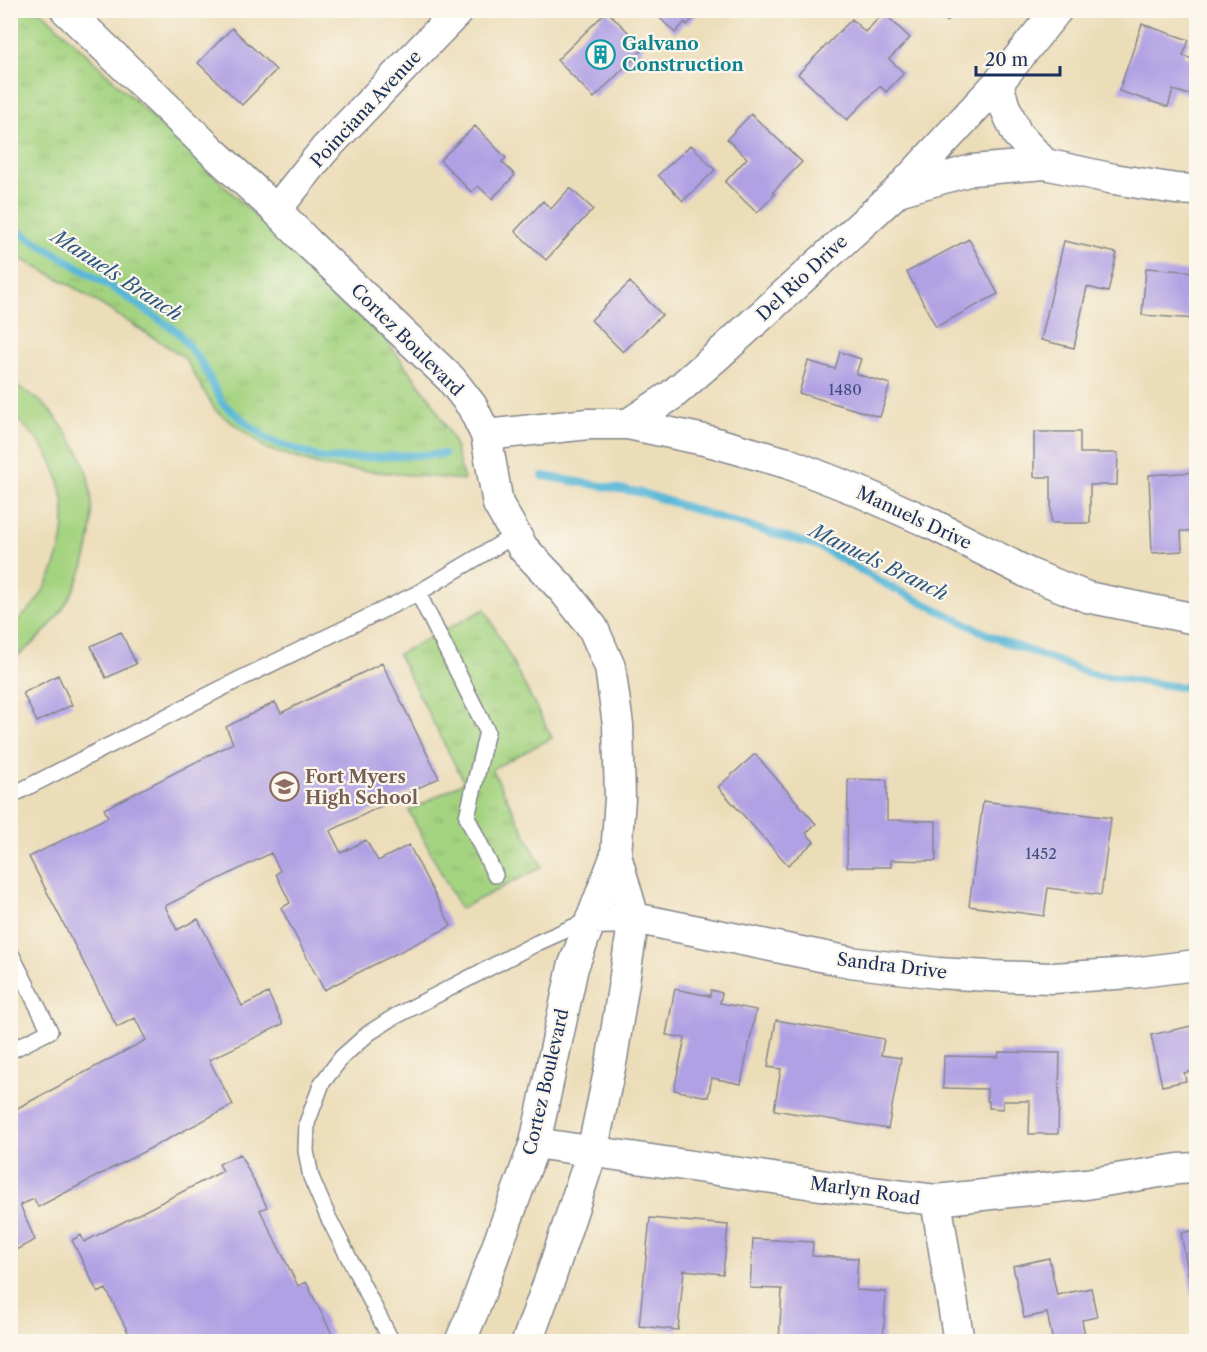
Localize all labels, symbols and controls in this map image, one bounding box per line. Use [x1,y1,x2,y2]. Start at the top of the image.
place label: Galvano Construction [622,33,744,76]
building icon: Galvano Construction [585,38,617,70]
scale bar [976,39,1060,77]
street label: Poinciana Avenue [306,46,426,172]
text: 20 m [985,49,1029,71]
water label: Manuels Branch [46,223,187,326]
street label: Del Rio Drive [752,230,852,326]
street label: Cortez Boulevard [346,279,468,401]
house number: 1480 [828,380,862,399]
street label: Manuels Drive [853,482,975,554]
water label: Manuels Branch [804,517,952,606]
place label: Fort Myers High School [305,766,418,809]
school or university icon: Fort Myers High School [268,771,300,803]
house number: 1452 [1025,844,1057,863]
street label: Sandra Drive [836,948,948,984]
street label: Cortez Boulevard [518,1006,574,1157]
street label: Marlyn Road [809,1172,921,1210]

